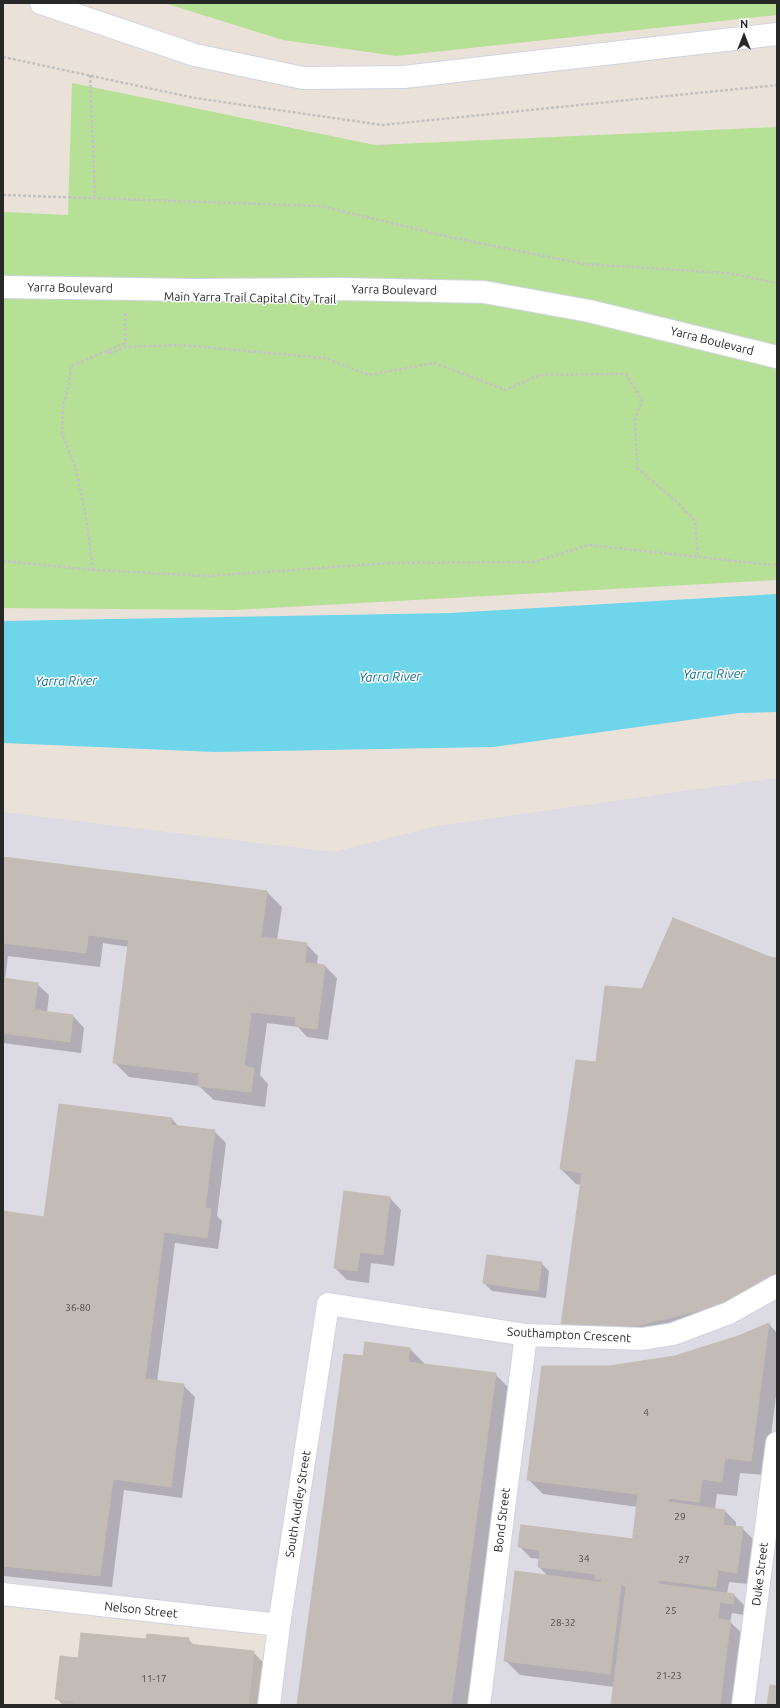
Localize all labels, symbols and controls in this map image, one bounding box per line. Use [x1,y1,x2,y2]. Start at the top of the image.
north arrow [724,16,764,56]
text: N [740,18,748,30]
street label: Yarra Boulevard [27,280,113,296]
street label: Yarra Boulevard [351,282,437,298]
street label: Main Yarra Trail Capital City Trail [164,289,336,307]
street label: Yarra Boulevard [669,324,755,358]
water label: Yarra River [683,666,745,682]
water label: Yarra River [359,669,421,685]
water label: Yarra River [35,673,97,689]
house number: 36-80 [65,1302,91,1314]
street label: Southampton Crescent [507,1325,631,1345]
house number: 4 [643,1407,649,1419]
street label: South Audley Street [282,1450,314,1558]
street label: Bond Street [491,1487,513,1553]
house number: 29 [674,1511,686,1523]
street label: Duke Street [749,1541,771,1607]
house number: 34 [578,1553,590,1565]
house number: 27 [678,1554,690,1566]
street label: Nelson Street [104,1599,178,1621]
house number: 25 [665,1605,677,1617]
house number: 28-32 [550,1617,576,1629]
house number: 21-23 [656,1670,682,1682]
house number: 11-17 [141,1673,167,1685]

